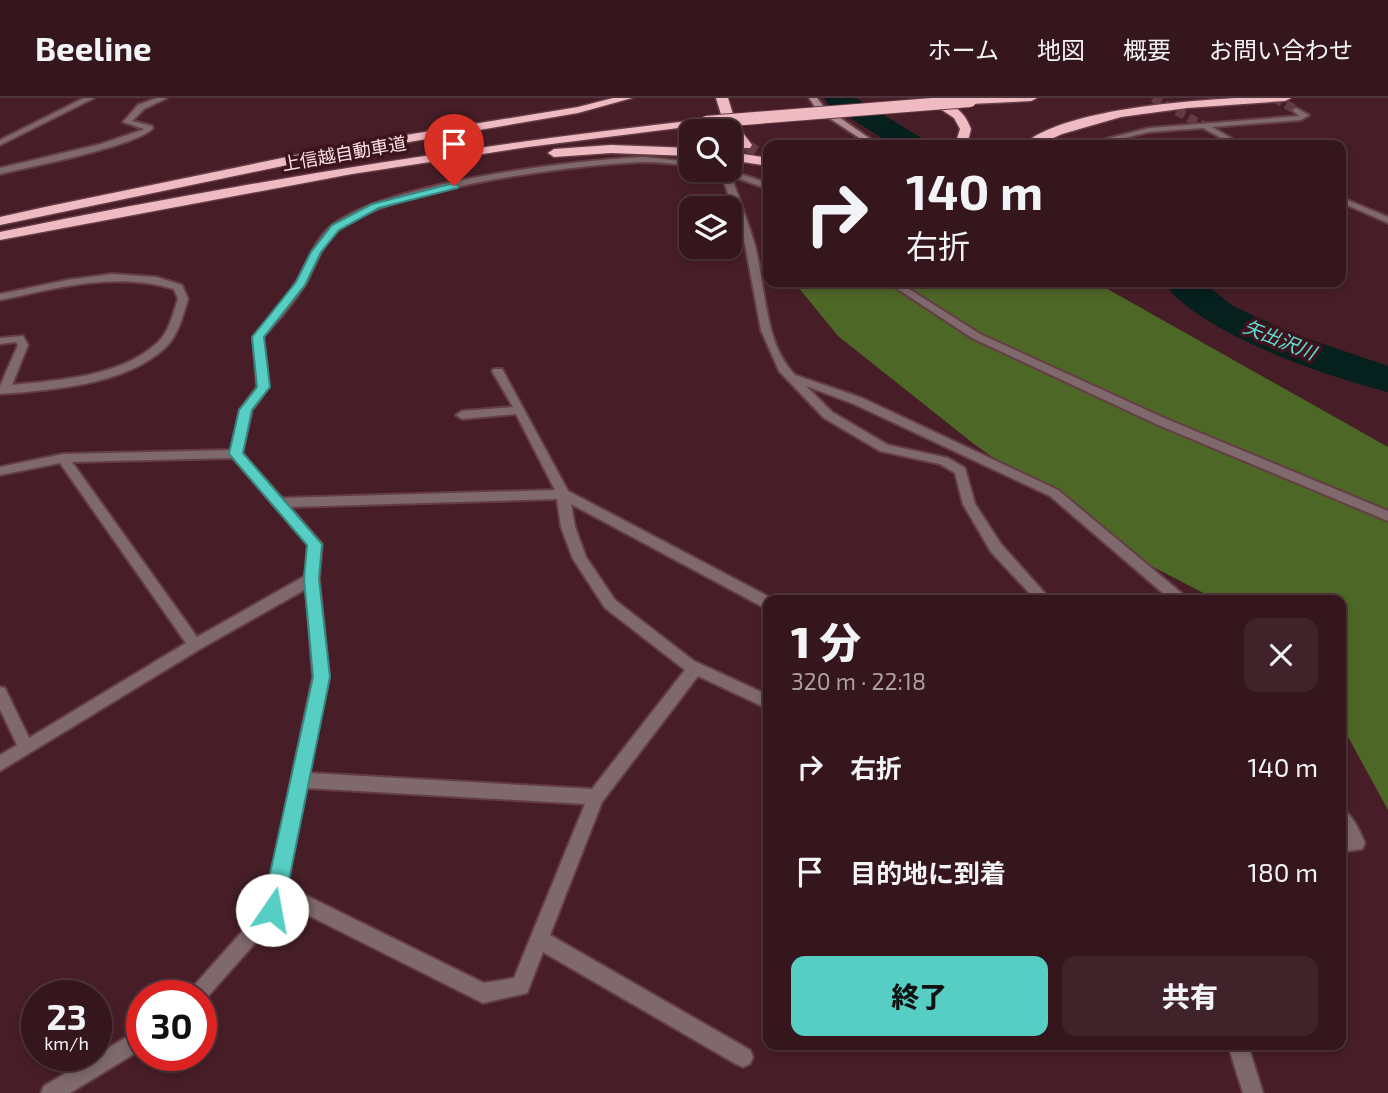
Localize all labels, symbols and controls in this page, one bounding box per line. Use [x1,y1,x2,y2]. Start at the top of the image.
text: Beeline [35,28,152,68]
text: ホーム [928,35,999,64]
text: 地図 [1037,35,1085,64]
text: 概要 [1123,35,1171,64]
text: お問い合わせ [1209,35,1353,64]
pin [424,114,484,186]
map controls [679,119,742,259]
button: search [679,119,742,182]
icon: arrive [435,125,473,163]
street label: 上信越自動車道 [280,131,408,175]
text: 140 m [906,161,1043,220]
icon: right [791,168,882,259]
button: layers [679,196,742,259]
text: 右折 [906,226,970,264]
water label: 矢出沢川 [1240,314,1321,365]
text: 1 分 [791,616,861,666]
button: close [1244,618,1318,692]
text: 320 m · 22:18 [791,667,926,695]
icon: right [791,748,829,786]
text: 140 m [1247,751,1318,782]
text: 右折 [850,752,902,783]
icon: arrive [791,853,829,891]
text: 180 m [1248,856,1318,887]
text: 目的地に到着 [850,857,1006,888]
position arrow [235,873,309,947]
button: 終了 [791,956,1048,1036]
button: 共有 [1062,956,1318,1036]
speed limit sign: 30 [126,980,217,1071]
text: 23 [46,995,87,1037]
text: km/h [44,1032,89,1054]

